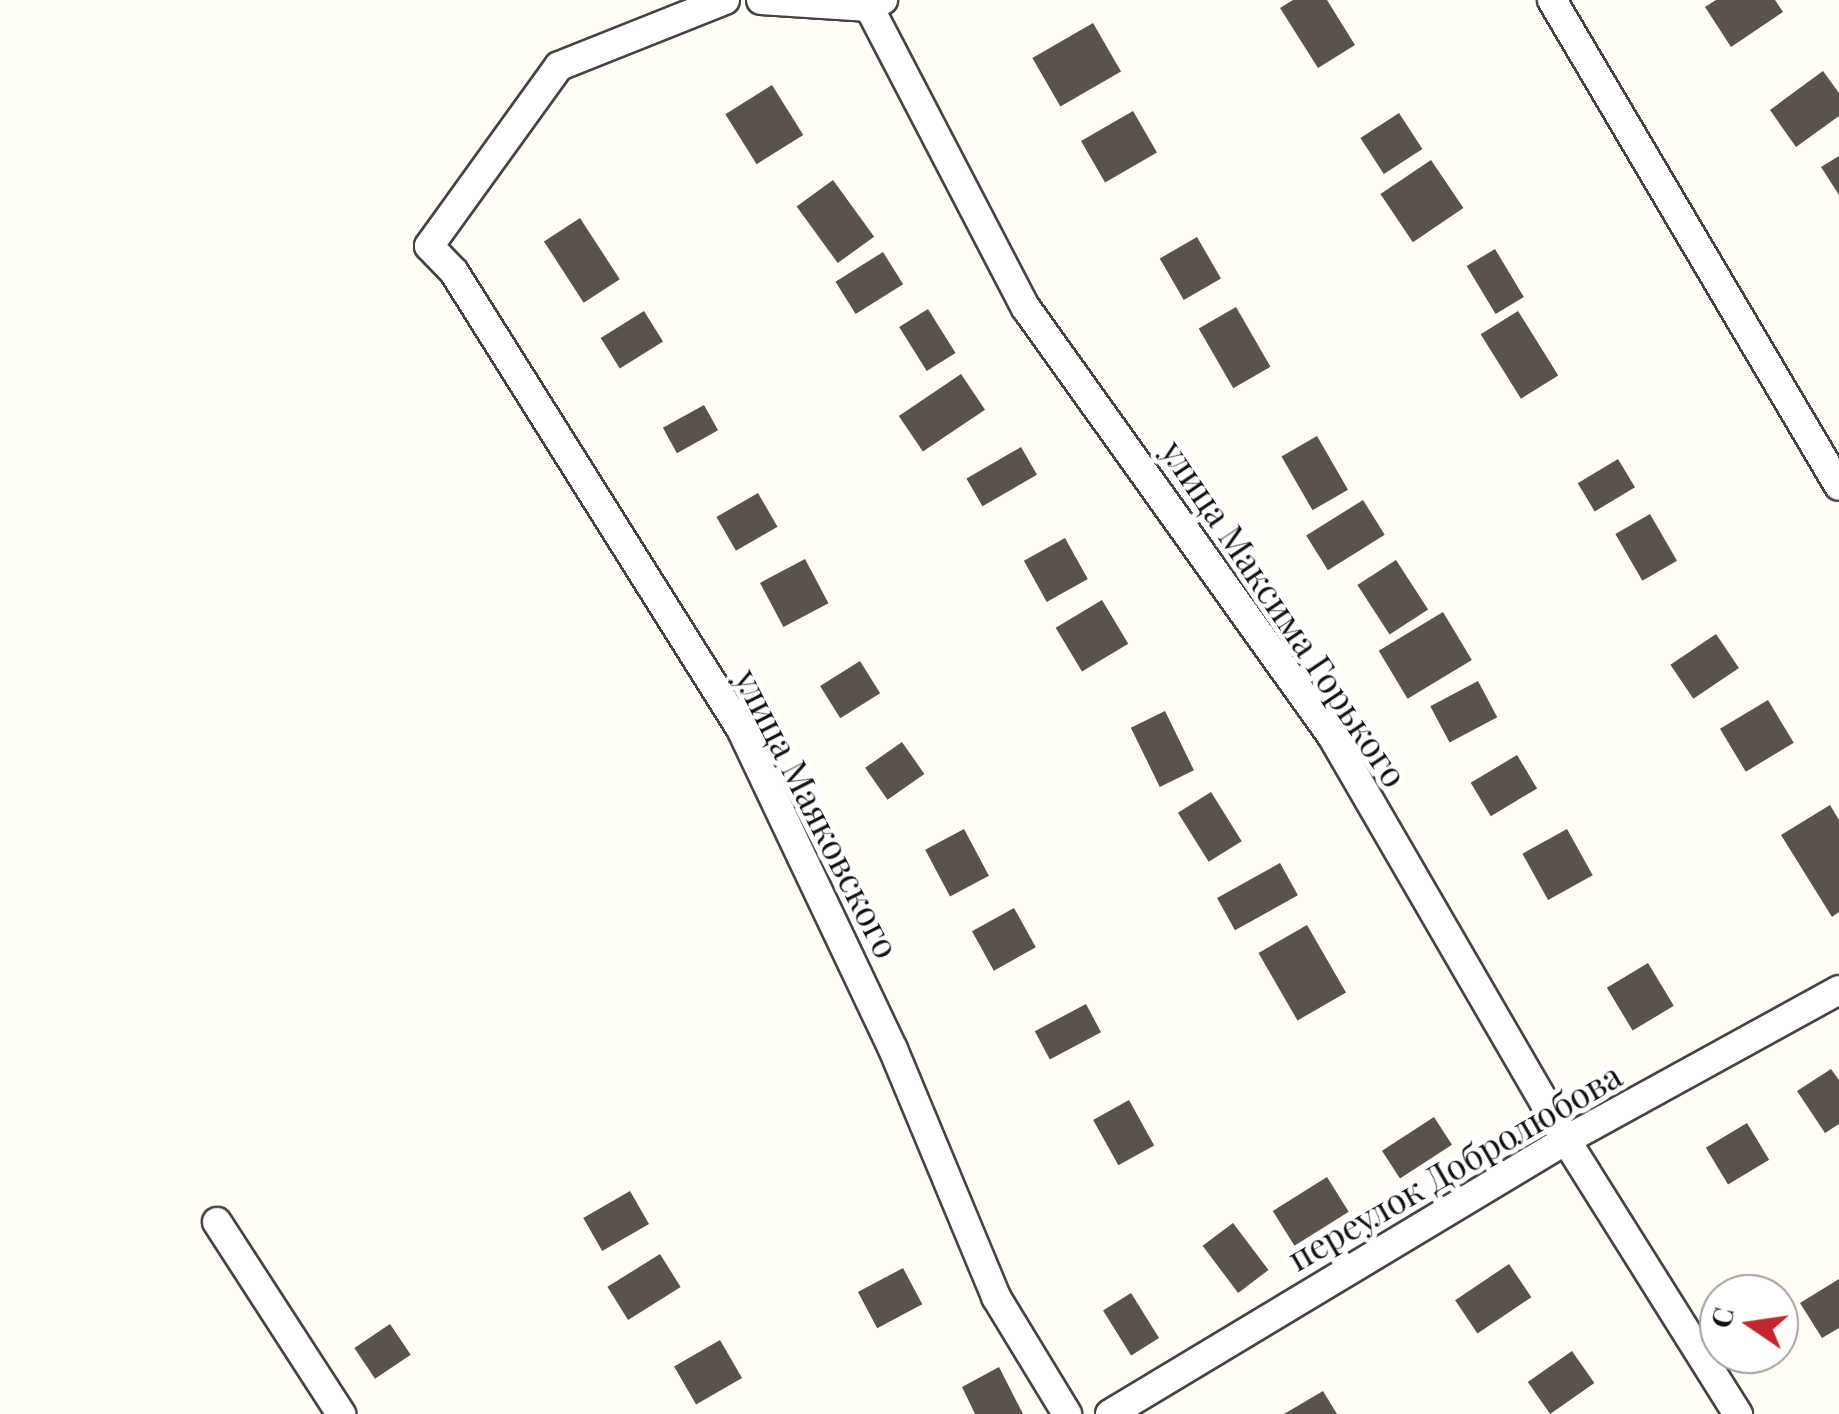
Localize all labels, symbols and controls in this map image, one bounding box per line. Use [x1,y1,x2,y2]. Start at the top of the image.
street label: улица Максима Горького [1153,432,1417,794]
street label: улица Маяковского [727,661,909,965]
street label: переулок Добролюбова [1280,1053,1628,1279]
north arrow [1699,1274,1799,1374]
text: С [1701,1304,1741,1331]

